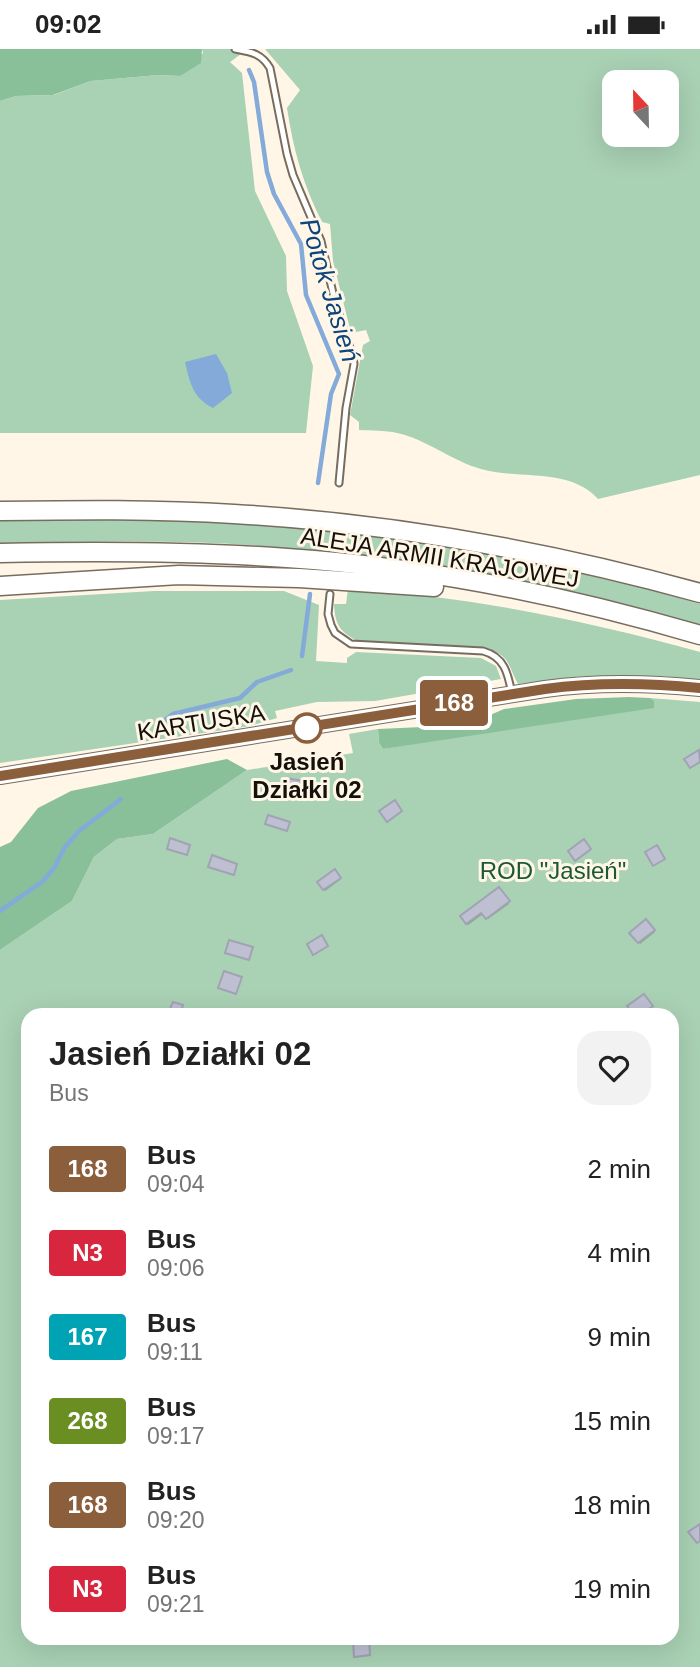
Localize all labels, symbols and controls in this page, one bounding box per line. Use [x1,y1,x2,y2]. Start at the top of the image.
text: 09:02 [35,9,102,39]
north arrow [602,70,679,147]
map controls [602,70,679,147]
water label: Potok Jasień [294,214,366,366]
street label: ALEJA ARMII KRAJOWEJ [299,522,581,592]
line badge: 168 [414,680,494,726]
text: 168 [434,689,474,716]
street label: KARTUSKA [135,699,267,745]
marker: Jasień Działki 02 [292,713,322,743]
place label: Jasień Działki 02 [252,748,362,803]
park label: ROD "Jasień" [480,857,626,884]
button: heart [577,1031,651,1105]
text: Jasień Działki 02 [49,1035,311,1072]
text: Bus [49,1080,89,1106]
text: Bus [147,1140,196,1170]
text: 2 min [587,1154,651,1184]
text: 168 [67,1155,108,1182]
text: 09:04 [147,1171,205,1197]
text: Bus [147,1224,196,1254]
text: 4 min [587,1238,651,1268]
text: N3 [72,1239,103,1266]
text: 09:06 [147,1255,205,1281]
text: Bus [147,1308,196,1338]
text: 9 min [587,1322,651,1352]
text: 167 [67,1323,108,1350]
text: 09:11 [147,1339,203,1365]
text: Bus [147,1392,196,1422]
text: 15 min [573,1406,651,1436]
text: 268 [67,1407,108,1434]
text: 09:17 [147,1423,205,1449]
text: Bus [147,1476,196,1506]
text: 18 min [573,1490,651,1520]
text: 168 [67,1491,108,1518]
text: 09:20 [147,1507,205,1533]
text: Bus [147,1560,196,1590]
text: 19 min [573,1574,651,1604]
text: N3 [72,1575,103,1602]
text: 09:21 [147,1591,205,1617]

